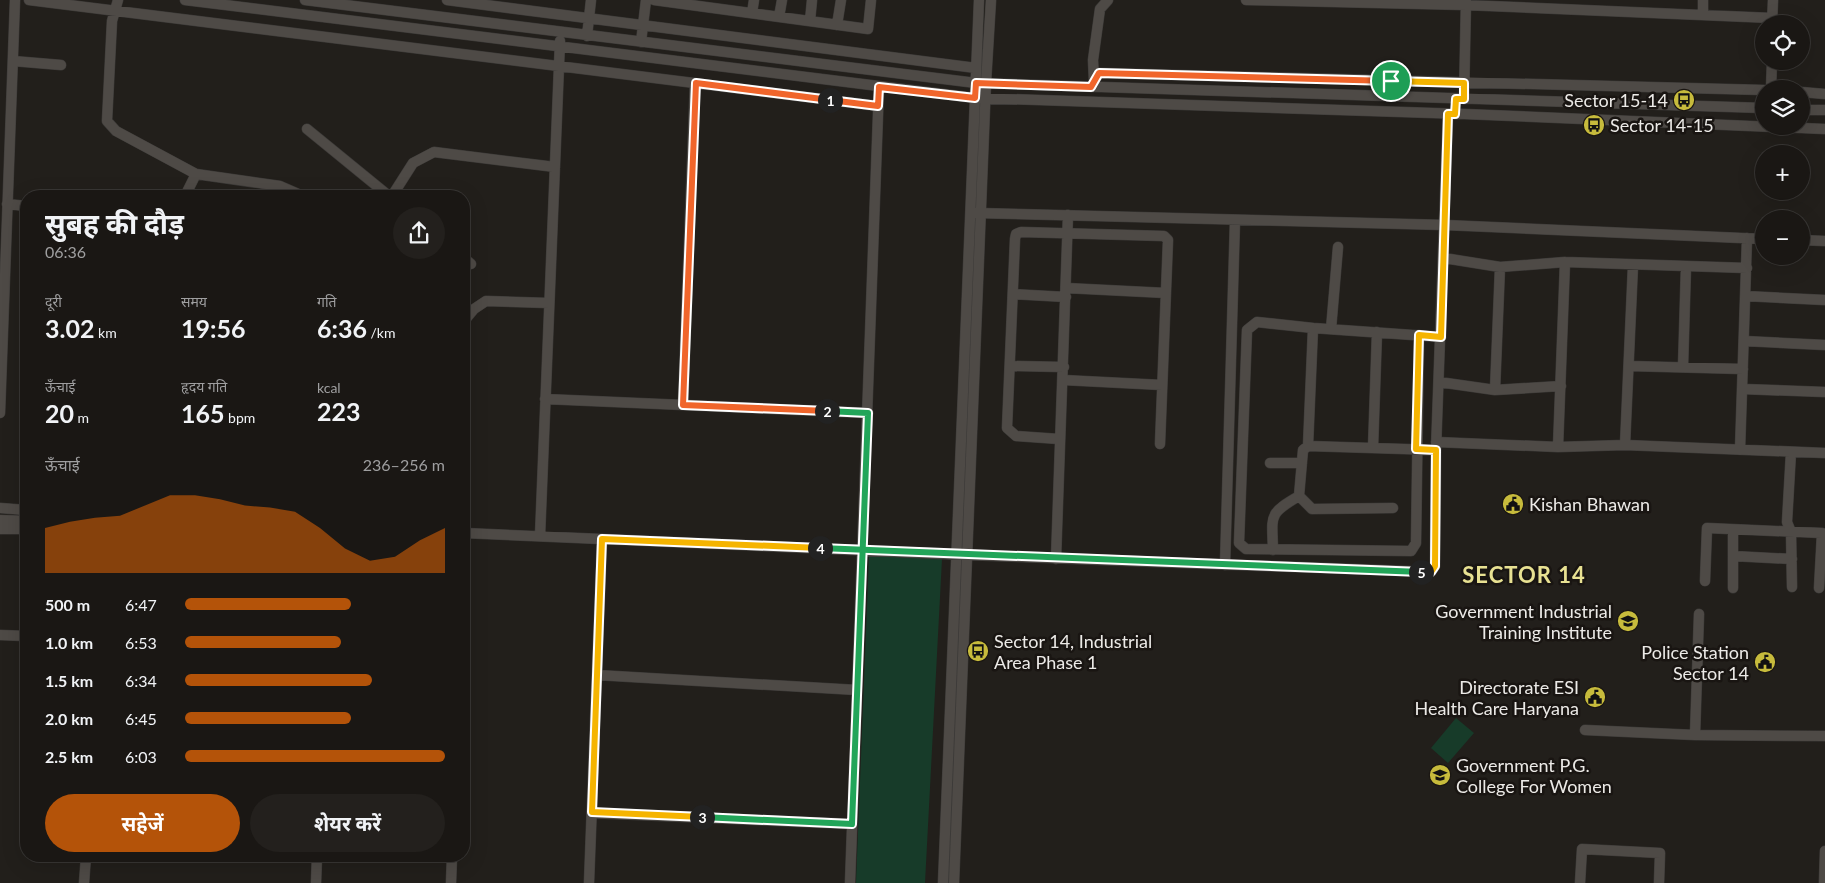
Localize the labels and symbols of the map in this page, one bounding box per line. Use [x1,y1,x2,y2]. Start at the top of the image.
pin [1370,60,1412,102]
pin: 1 [818,88,842,112]
bus stop icon: Sector 15-14 [1672,88,1696,112]
place label: Sector 15-14 [1564,89,1668,111]
bus stop icon: Sector 14-15 [1582,113,1606,137]
place label: Sector 14-15 [1610,114,1714,136]
pin: 2 [814,398,840,424]
public building icon: Kishan Bhawan [1501,492,1525,516]
place label: Kishan Bhawan [1529,493,1650,515]
pin: 4 [808,536,832,560]
pin: 5 [1408,560,1434,584]
district label: SECTOR 14 [1462,561,1586,588]
place label: Government Industrial Training Institute [1435,600,1612,643]
school or university icon: Government Industrial Training Institute [1616,609,1640,633]
place label: Sector 14, Industrial Area Phase 1 [994,630,1152,673]
bus stop icon: Sector 14, Industrial Area Phase 1 [966,639,990,663]
place label: Police Station Sector 14 [1641,641,1749,684]
public building icon: Police Station Sector 14 [1753,650,1777,674]
place label: Directorate ESI Health Care Haryana [1414,676,1579,719]
public building icon: Directorate ESI Health Care Haryana [1583,685,1607,709]
place label: Government P.G. College For Women [1456,754,1612,797]
school or university icon: Government P.G. College For Women [1428,763,1452,787]
pin: 3 [690,804,714,830]

